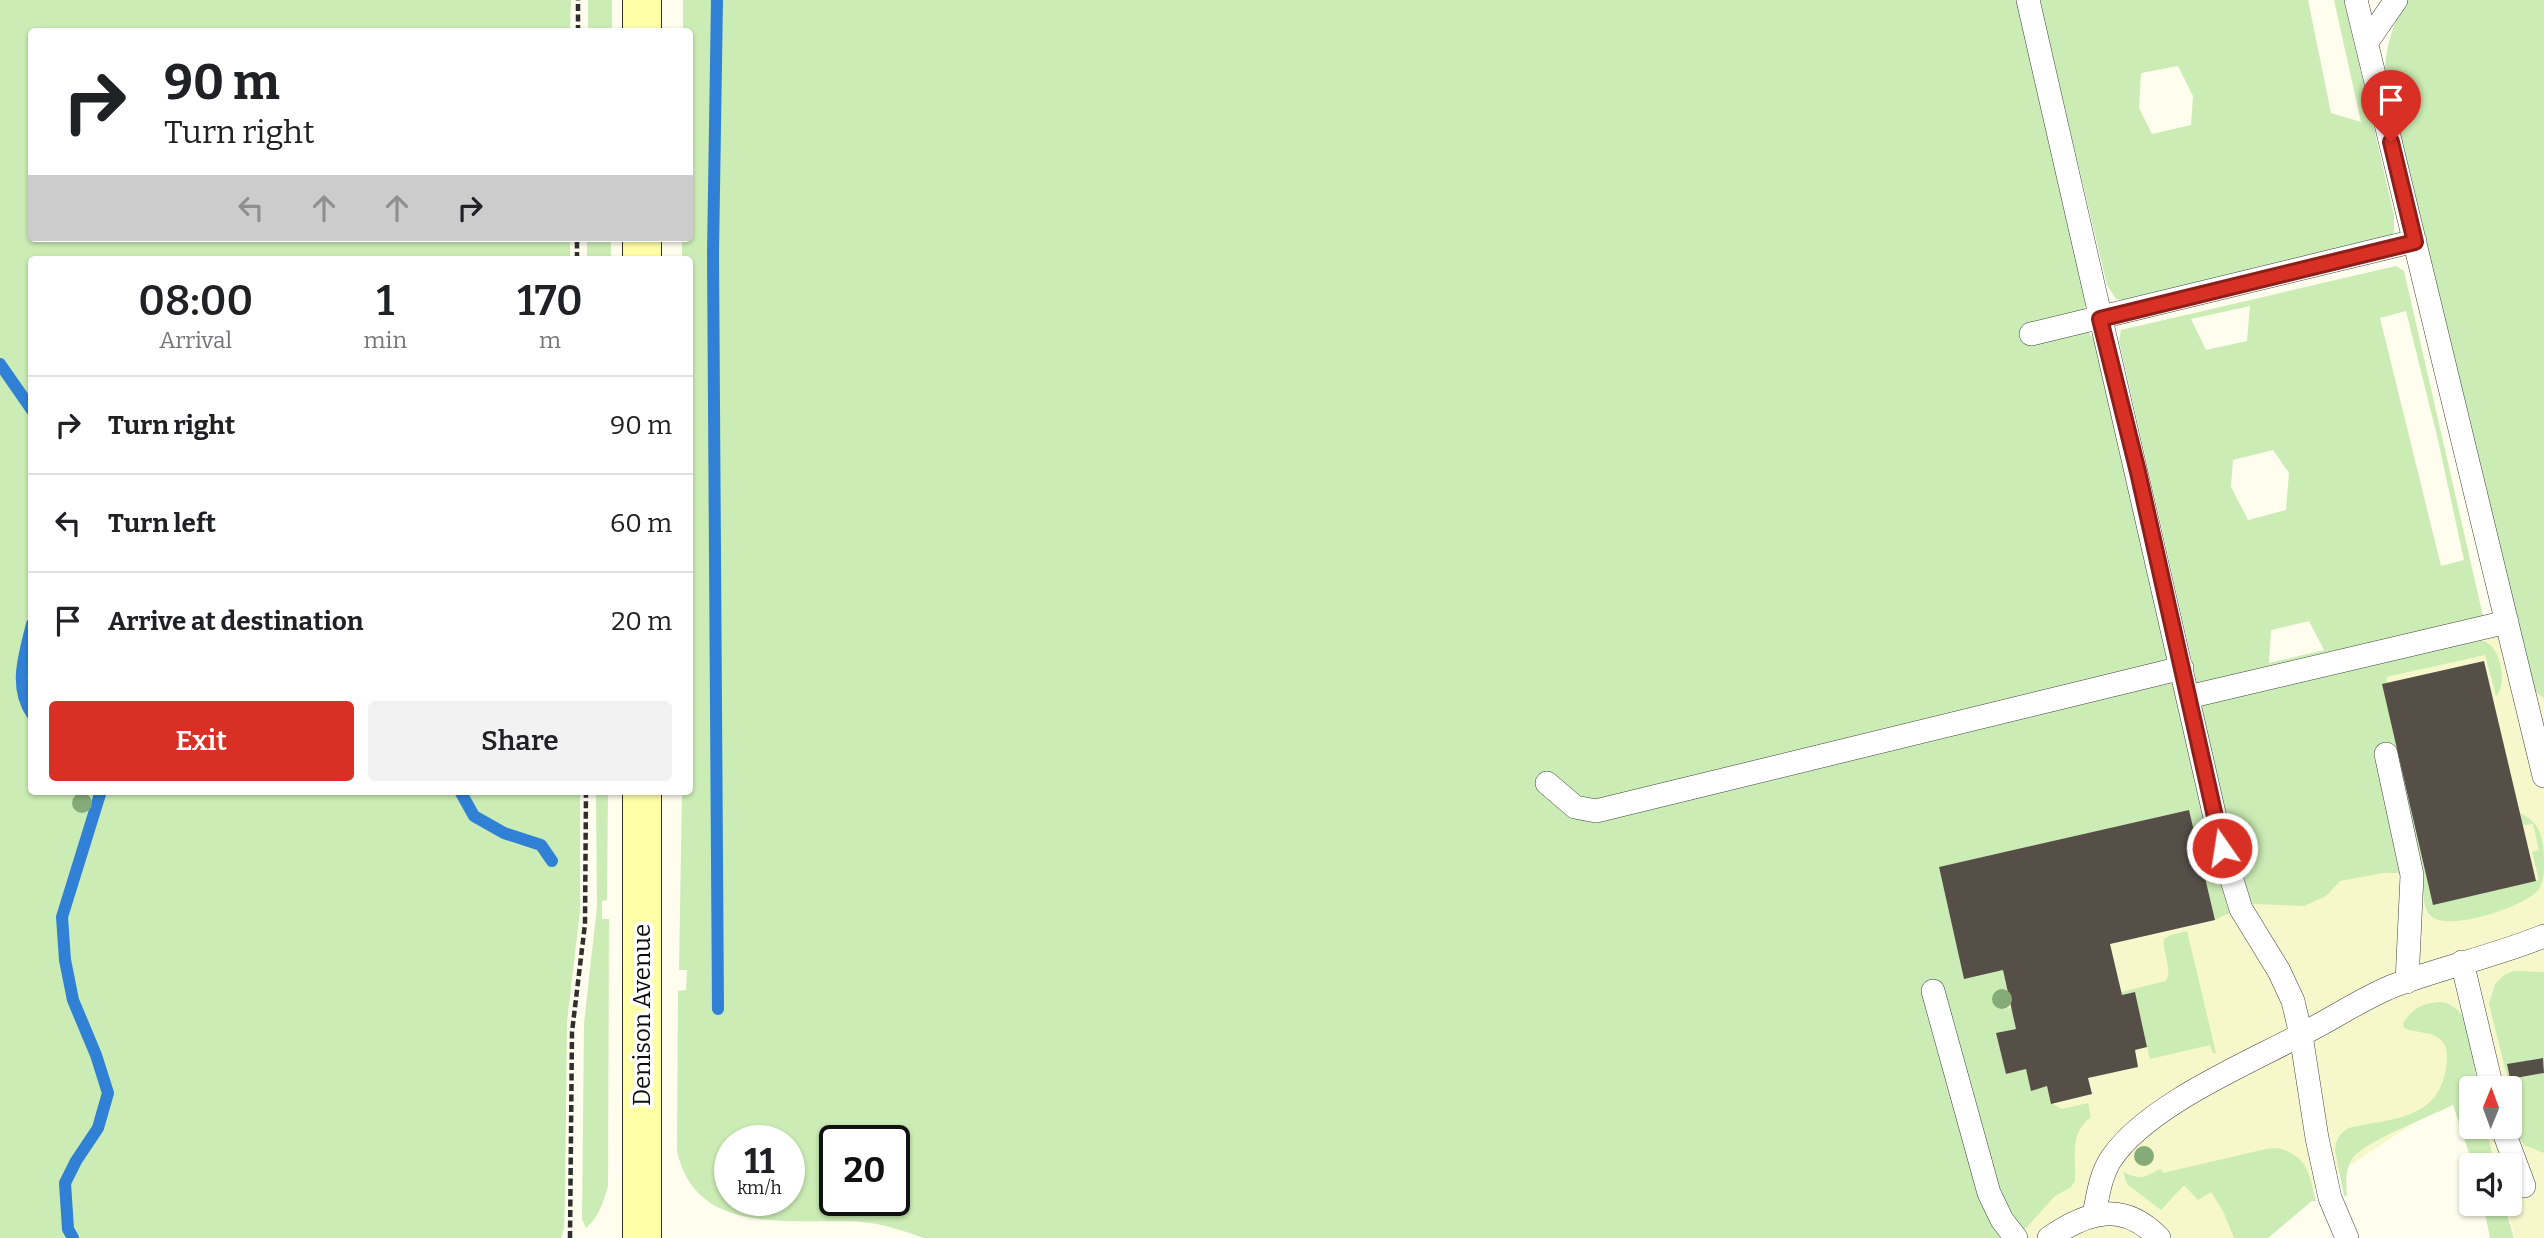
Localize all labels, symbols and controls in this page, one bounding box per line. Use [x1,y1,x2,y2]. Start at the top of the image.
text: 90 m [164,53,280,112]
icon: right [49,56,140,147]
pin [2361,70,2421,142]
icon: arrive [2372,81,2410,119]
text: Turn right [164,113,315,151]
icon: left [232,189,270,227]
icon: ahead [305,189,343,227]
icon: ahead [378,189,416,227]
icon: right [451,189,489,227]
text: 08:00 [138,276,253,326]
text: 1 [376,276,394,326]
text: 170 [517,276,583,326]
text: Arrival [159,326,232,354]
text: min [364,326,407,354]
text: m [539,326,561,354]
icon: right [49,406,87,444]
text: Turn right [108,410,235,441]
text: 90 m [610,410,672,441]
icon: left [49,504,87,542]
text: Turn left [108,508,216,539]
text: 60 m [610,508,672,539]
icon: arrive [49,602,87,640]
text: Arrive at destination [108,606,363,637]
text: 20 m [611,606,672,637]
button: Exit [49,701,354,781]
button: Share [368,701,672,781]
position arrow [2185,811,2259,885]
street label: Denison Avenue [628,924,656,1106]
north arrow [2459,1076,2522,1139]
map controls [2459,1076,2522,1216]
speed limit sign: 20 [819,1125,910,1216]
text: 11 [744,1140,775,1182]
button: sound [2459,1153,2522,1216]
text: km/h [737,1177,782,1199]

